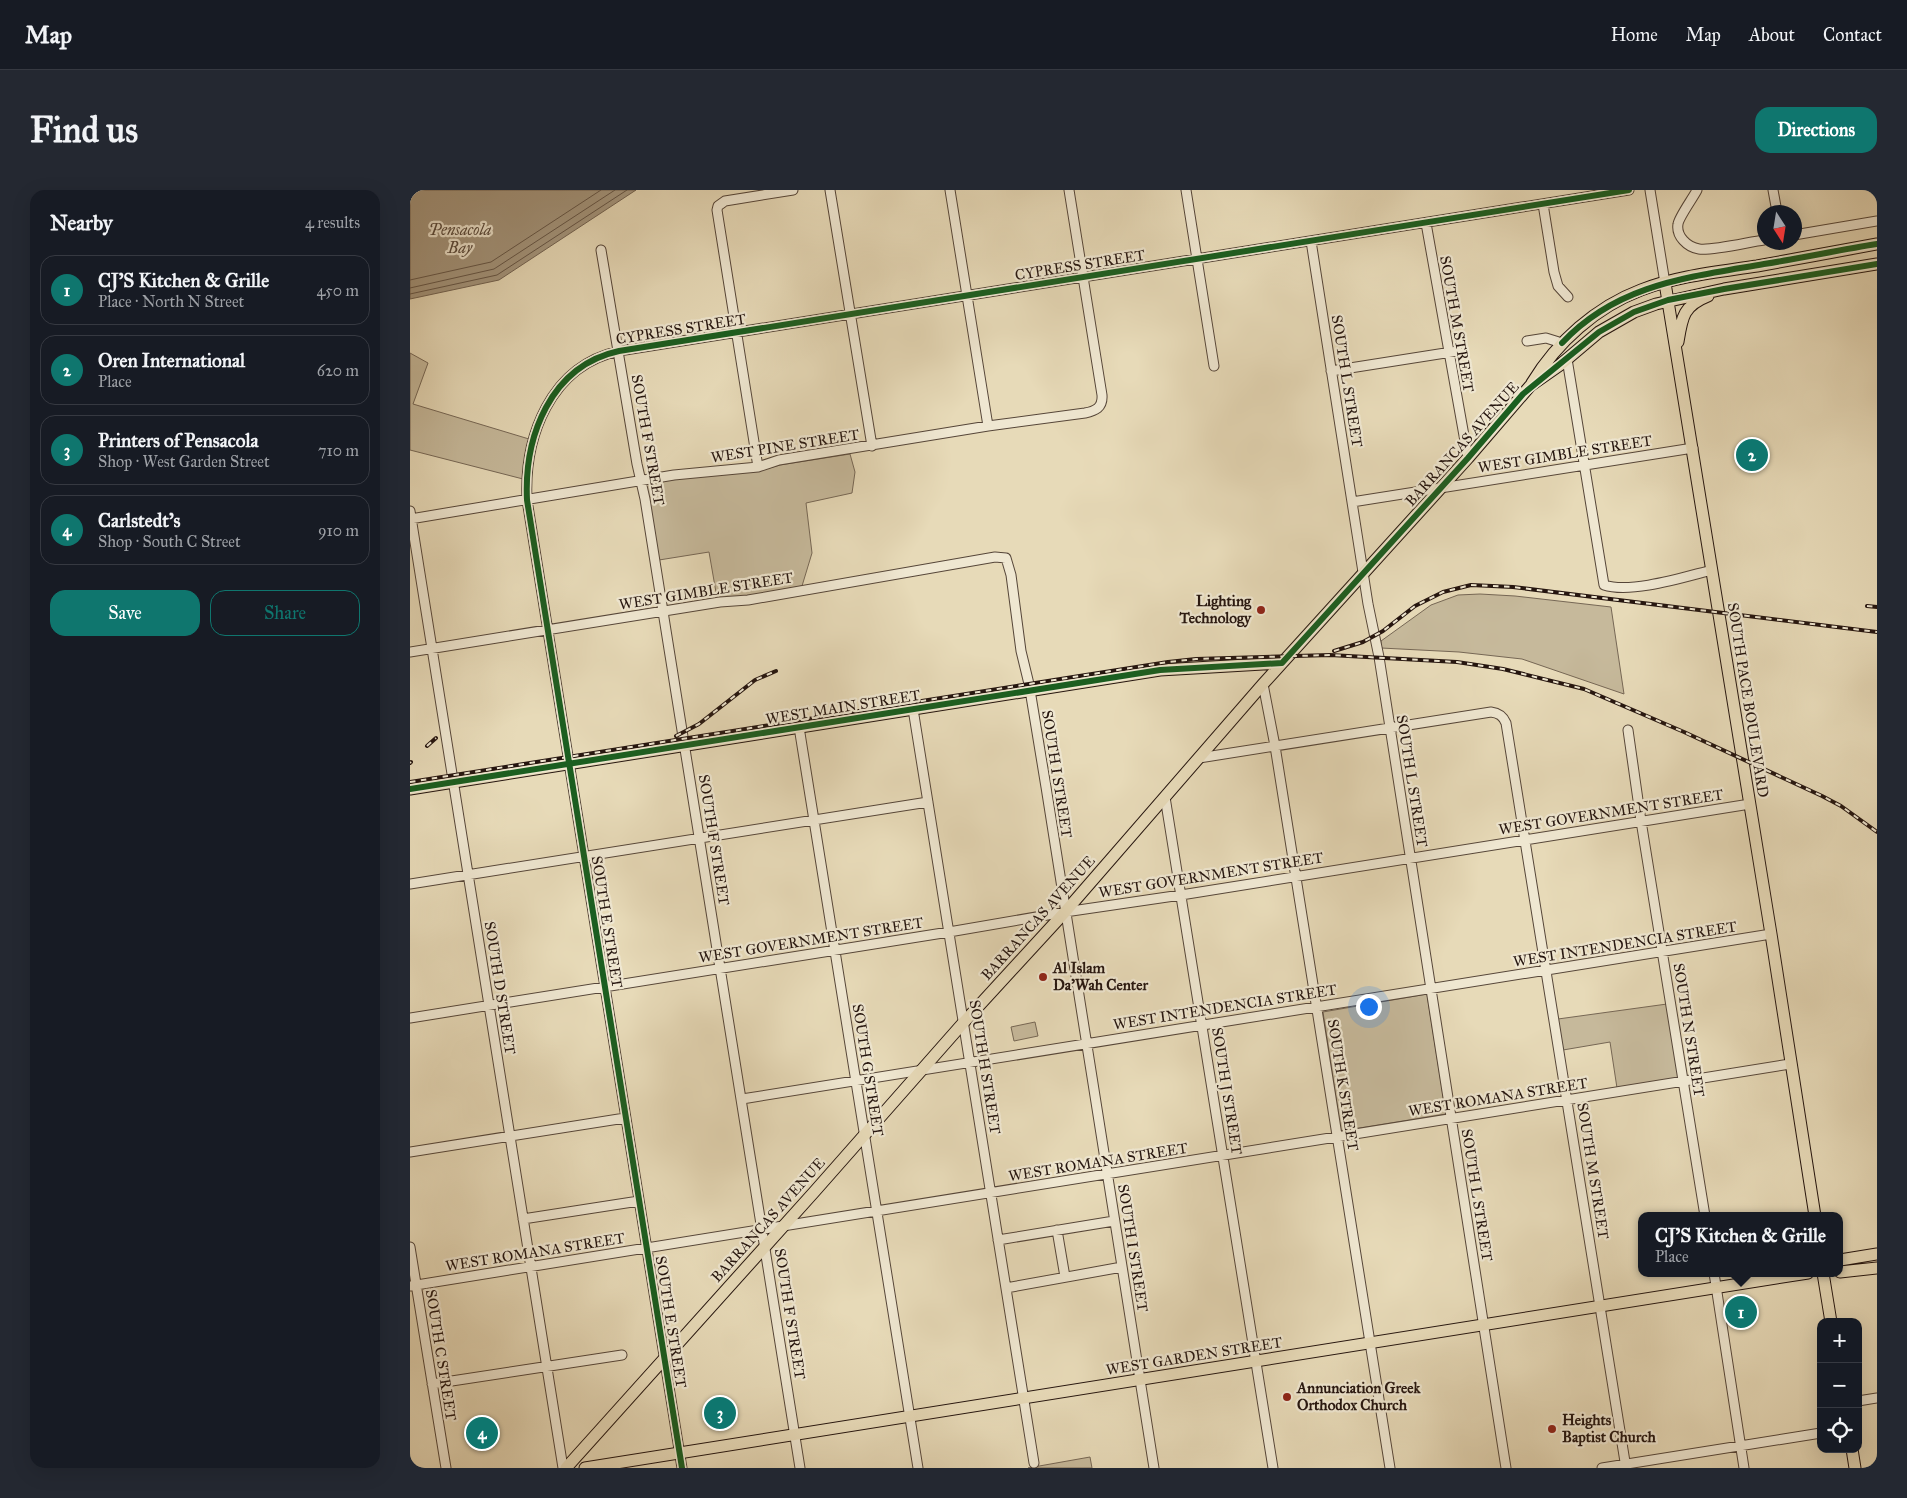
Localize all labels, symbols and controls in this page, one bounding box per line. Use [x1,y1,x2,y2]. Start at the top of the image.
text: Map [25,20,72,50]
text: Home [1611,24,1658,46]
text: Map [1686,24,1721,46]
text: About [1749,24,1795,46]
text: Contact [1823,24,1882,46]
button: Directions [1755,107,1877,153]
text: Find us [30,109,138,152]
north arrow [1757,205,1802,250]
text: Nearby [50,210,113,236]
text: 4 results [305,213,360,232]
water label: Pensacola Bay [429,220,492,257]
street label: CYPRESS STREET [1014,246,1146,284]
street label: SOUTH M STREET [1436,254,1478,394]
text: CJ'S Kitchen & Grille [98,269,269,292]
text: 1 [64,281,70,300]
text: 450 m [316,281,359,300]
text: Place · North N Street [98,292,244,311]
street label: CYPRESS STREET [615,310,747,348]
street label: SOUTH L STREET [1328,314,1366,448]
text: Oren International [98,349,245,372]
text: 2 [63,361,71,380]
text: 620 m [317,361,359,380]
text: Place [98,372,132,391]
street label: SOUTH F STREET [628,373,668,507]
street label: BARRANCAS AVENUE [1401,378,1523,510]
street label: WEST PINE STREET [709,425,861,467]
text: Printers of Pensacola [98,429,259,452]
street label: WEST GIMBLE STREET [1477,431,1653,477]
pin: 2 [1736,436,1768,474]
text: 3 [64,441,70,460]
text: 710 m [318,441,359,460]
text: Shop · West Garden Street [98,452,270,471]
text: Carlstedt's [98,509,180,532]
text: 4 [63,521,71,540]
text: 910 m [318,521,359,540]
text: Shop · South C Street [98,532,241,551]
street label: WEST GIMBLE STREET [618,568,794,614]
button: Save [50,590,200,636]
button: Share [210,590,360,636]
place label: Lighting Technology [1179,592,1252,628]
street label: SOUTH PACE BOULEVARD [1724,601,1772,799]
marker: Lighting Technology [1255,604,1267,616]
street label: WEST MAIN STREET [764,686,922,728]
street label: SOUTH I STREET [1038,709,1076,839]
street label: SOUTH L STREET [1393,714,1431,848]
street label: SOUTH F STREET [695,773,733,907]
street label: WEST GOVERNMENT STREET [1497,785,1725,839]
street label: WEST GOVERNMENT STREET [1097,848,1325,902]
street label: BARRANCAS AVENUE [977,852,1099,984]
street label: SOUTH E STREET [588,855,626,989]
street label: WEST GOVERNMENT STREET [697,913,925,967]
street label: WEST INTENDENCIA STREET [1512,917,1738,971]
street label: SOUTH D STREET [481,920,519,1056]
place label: Al Islam Da'Wah Center [1052,959,1148,994]
street label: SOUTH N STREET [1670,962,1708,1098]
marker: Al Islam Da'Wah Center [1037,971,1049,983]
street label: WEST INTENDENCIA STREET [1112,980,1338,1034]
your location [1356,994,1382,1020]
street label: SOUTH H STREET [965,999,1005,1135]
street label: SOUTH G STREET [849,1003,887,1137]
street label: SOUTH K STREET [1324,1018,1362,1152]
street label: SOUTH J STREET [1207,1026,1246,1156]
street label: WEST ROMANA STREET [1407,1074,1589,1120]
street label: SOUTH M STREET [1573,1101,1613,1241]
street label: SOUTH L STREET [1458,1128,1496,1262]
street label: WEST ROMANA STREET [1007,1139,1189,1185]
street label: BARRANCAS AVENUE [707,1154,829,1286]
street label: SOUTH I STREET [1114,1183,1152,1313]
popup [1638,1212,1843,1277]
text: CJ'S Kitchen & Grille [1655,1224,1826,1247]
street label: WEST ROMANA STREET [444,1229,626,1275]
street label: SOUTH F STREET [771,1247,809,1381]
text: Place [1655,1247,1689,1266]
street label: SOUTH E STREET [652,1255,690,1389]
street label: SOUTH C STREET [422,1288,460,1422]
pin: 1 [1725,1293,1757,1331]
map controls [1817,1318,1862,1453]
button: + [1817,1318,1862,1363]
street label: WEST GARDEN STREET [1105,1333,1283,1379]
button: − [1817,1363,1862,1408]
place label: Annunciation Greek Orthodox Church [1296,1379,1421,1414]
marker: Annunciation Greek Orthodox Church [1281,1391,1293,1403]
pin: 3 [704,1394,736,1432]
button: locate [1817,1408,1862,1453]
place label: Heights Baptist Church [1562,1411,1657,1447]
pin: 4 [466,1414,498,1452]
marker: Heights Baptist Church [1546,1423,1558,1435]

